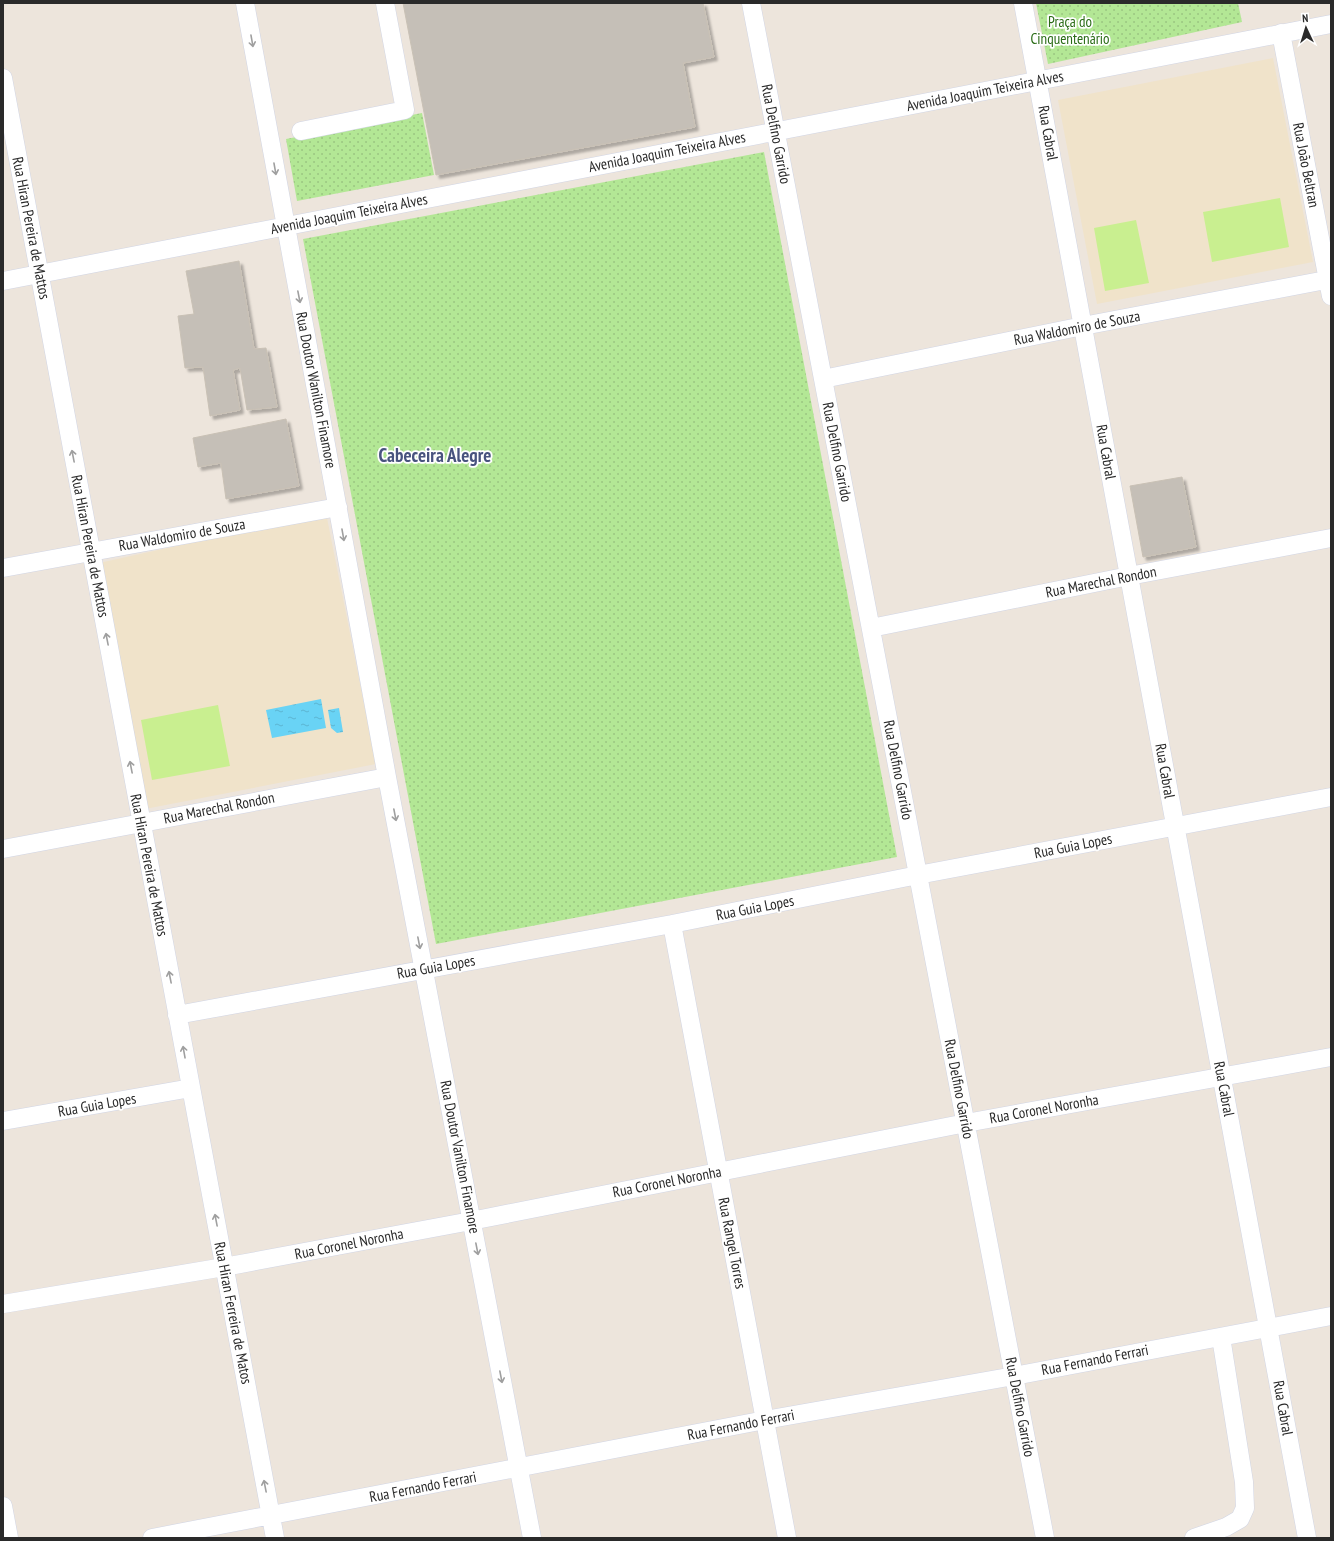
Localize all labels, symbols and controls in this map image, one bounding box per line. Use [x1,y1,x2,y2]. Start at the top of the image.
north arrow [1286,8,1326,48]
text: N [1302,11,1309,25]
park label: Praça do Cinquentenário [1030,12,1110,48]
one-way arrow [248,34,256,47]
street label: Avenida Joaquim Teixeira Alves [905,66,1065,115]
street label: Rua Delfino Garrido [758,82,795,185]
street label: Rua Cabral [1034,104,1063,162]
street label: Rua João Beltran [1289,121,1324,209]
street label: Avenida Joaquim Teixeira Alves [587,127,747,176]
street label: Rua Hiran Pereira de Mattos [8,155,55,301]
one-way arrow [271,162,279,175]
street label: Avenida Joaquim Teixeira Alves [269,189,429,238]
one-way arrow [295,290,303,303]
street label: Rua Waldomiro de Souza [1012,306,1142,349]
street label: Rua Doutor Wanilton Finamore [292,310,341,470]
street label: Rua Delfino Garrido [819,400,856,503]
street label: Rua Cabral [1092,423,1121,481]
district label: Cabeceira Alegre [379,443,491,467]
one-way arrow [69,450,77,463]
street label: Rua Hiran Pereira de Mattos [67,473,114,619]
street label: Rua Waldomiro de Souza [117,514,247,555]
one-way arrow [339,528,347,541]
street label: Rua Marechal Rondon [1044,561,1158,602]
one-way arrow [103,633,111,646]
street label: Rua Delfino Garrido [880,718,917,821]
street label: Rua Cabral [1151,742,1180,800]
one-way arrow [127,760,135,773]
street label: Rua Marechal Rondon [162,787,276,828]
street label: Rua Hiran Pereira de Mattos [126,792,173,938]
one-way arrow [391,808,399,821]
street label: Rua Guia Lopes [1032,829,1114,862]
street label: Rua Guia Lopes [714,891,796,924]
one-way arrow [416,936,424,949]
street label: Rua Guia Lopes [395,950,476,983]
one-way arrow [166,971,174,984]
street label: Rua Delfino Garrido [941,1037,978,1140]
one-way arrow [180,1046,188,1059]
street label: Rua Cabral [1210,1060,1239,1119]
street label: Rua Doutor Vanilton Finamore [436,1079,485,1235]
street label: Rua Guia Lopes [56,1088,137,1121]
street label: Rua Coronel Noronha [988,1090,1100,1127]
street label: Rua Coronel Noronha [611,1162,723,1201]
street label: Rua Rangel Torres [714,1196,751,1290]
one-way arrow [211,1214,219,1227]
street label: Rua Coronel Noronha [293,1224,405,1263]
street label: Rua Hiran Ferreira de Matos [210,1240,257,1386]
one-way arrow [473,1242,481,1255]
street label: Rua Fernando Ferrari [1040,1340,1150,1379]
street label: Rua Delfino Garrido [1002,1355,1039,1458]
one-way arrow [497,1370,505,1383]
street label: Rua Cabral [1269,1379,1298,1437]
street label: Rua Fernando Ferrari [686,1405,796,1444]
street label: Rua Fernando Ferrari [368,1467,478,1506]
one-way arrow [261,1480,269,1493]

